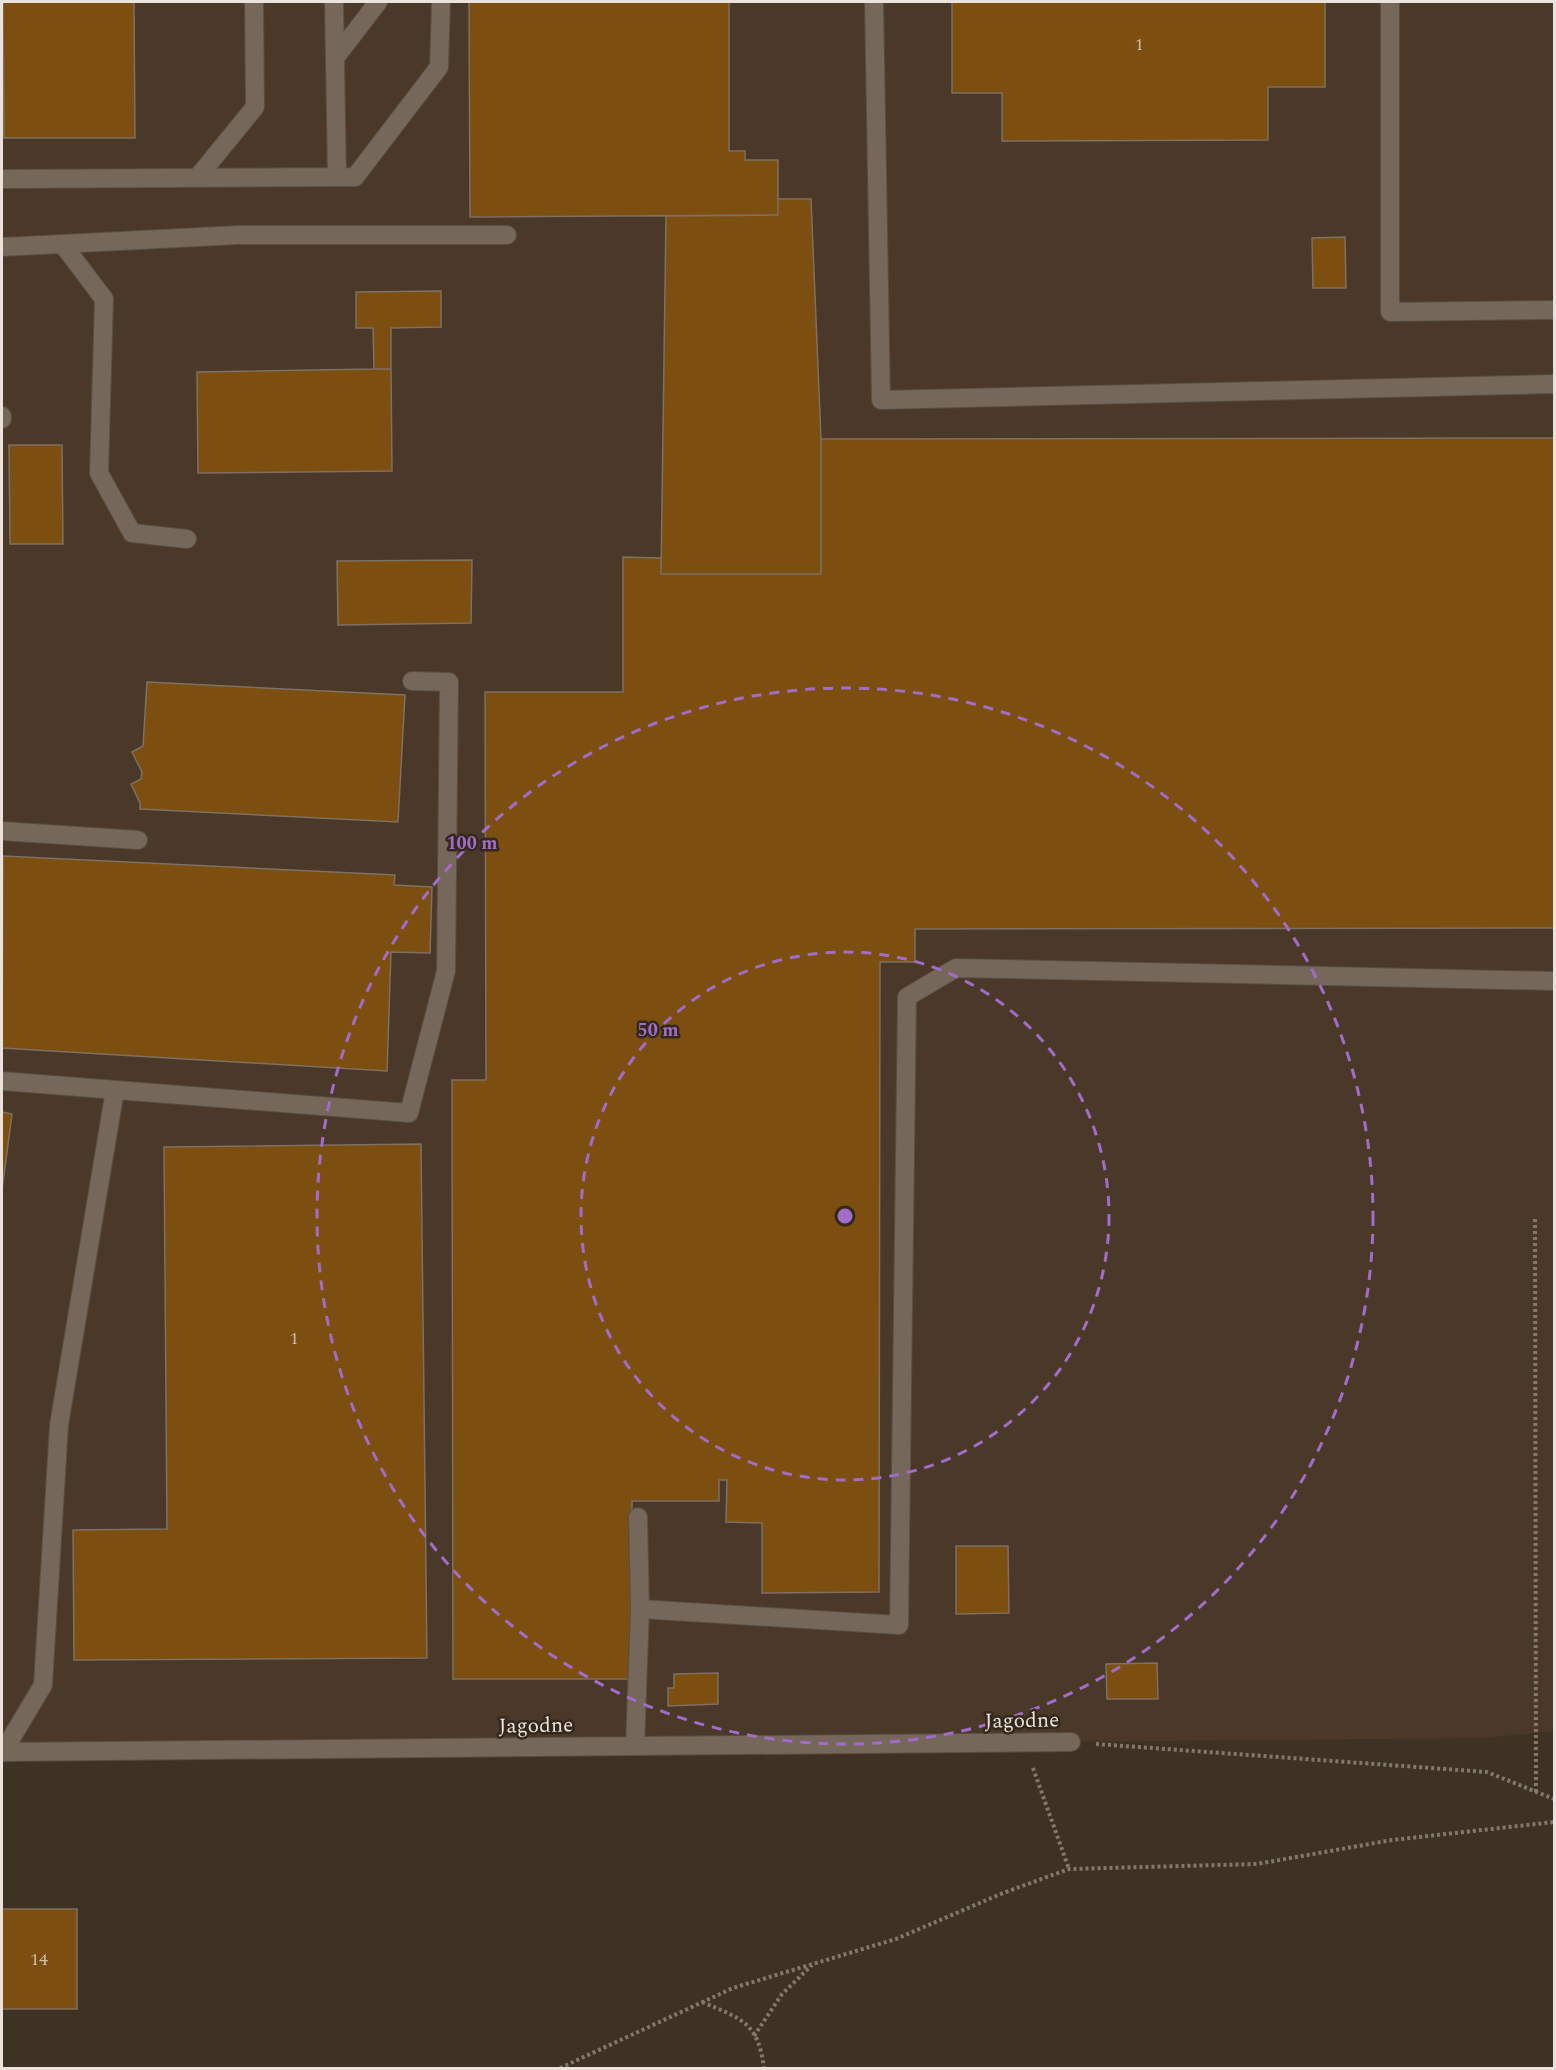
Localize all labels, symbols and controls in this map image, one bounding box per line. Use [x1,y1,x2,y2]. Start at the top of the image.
house number: 1 [1135,31,1144,58]
text: 100 m [446,830,498,857]
text: 50 m [638,1017,678,1044]
centre of rings [835,1206,855,1226]
house number: 1 [290,1325,299,1352]
street label: Jagodne [984,1704,1060,1738]
street label: Jagodne [498,1709,574,1743]
house number: 14 [30,1946,48,1973]

